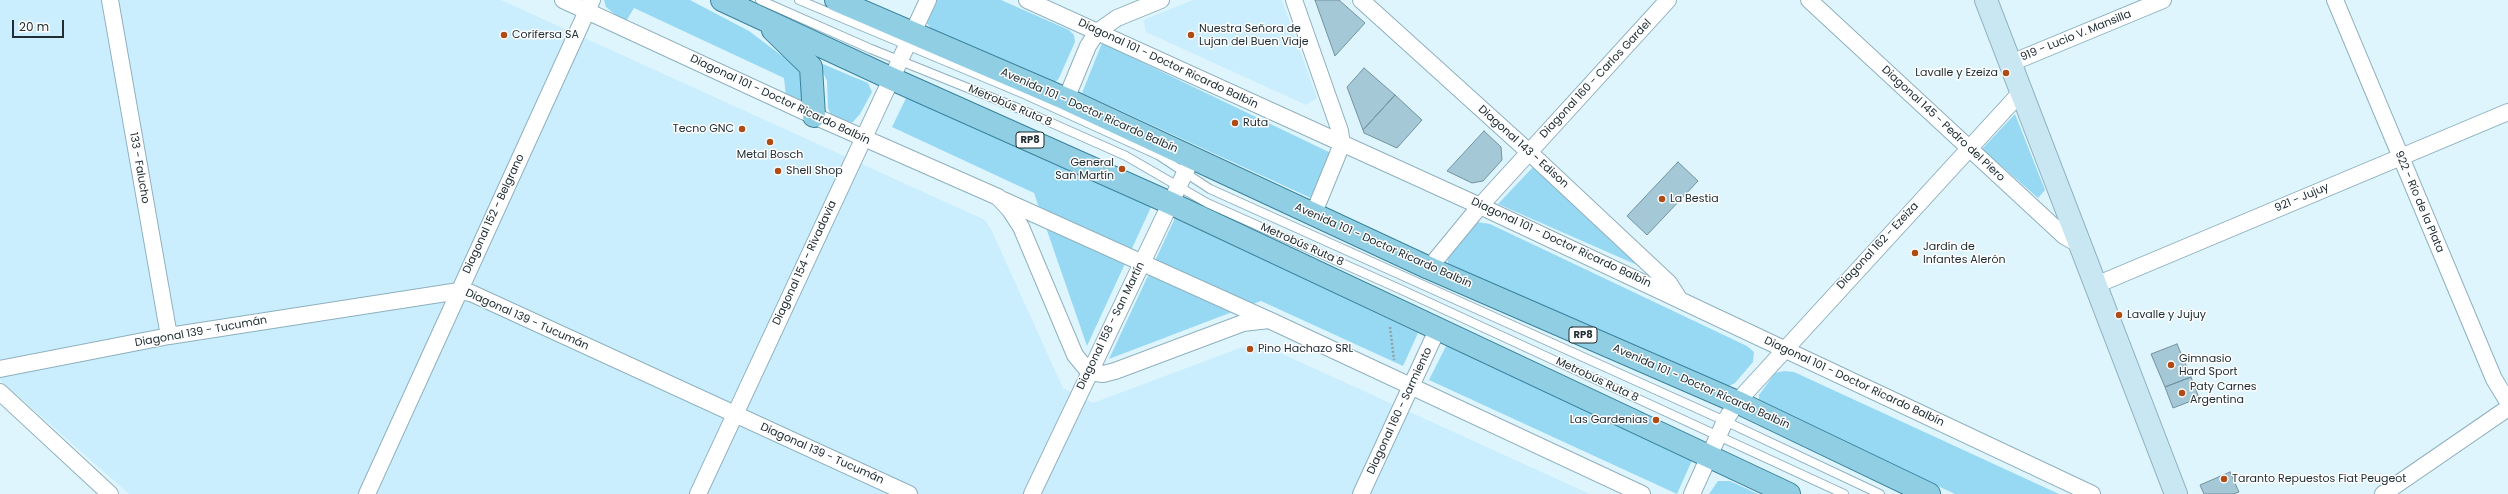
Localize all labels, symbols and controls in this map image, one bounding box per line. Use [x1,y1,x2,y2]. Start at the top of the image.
street label: 919 - Lucio V. Mansilla [2019,8,2133,64]
scale bar [14,12,66,38]
street label: Diagonal 101 - Doctor Ricardo Balbín [1076,16,1260,112]
street label: Diagonal 160 - Carlos Gardel [1538,17,1654,141]
text: 20 m [19,18,49,35]
place label: Nuestra Señora de Lujan del Buen Viaje [1199,22,1309,48]
place label: Corifersa SA [512,28,579,42]
marker: Corifersa SA [499,30,509,40]
marker: Nuestra Señora de Lujan del Buen Viaje [1186,30,1196,40]
street label: Diagonal 101 - Doctor Ricardo Balbín [688,52,872,148]
street label: Diagonal 145 - Pedro del Piero [1879,63,2007,185]
street label: Avenida 101 - Doctor Ricardo Balbín [998,66,1180,156]
place label: Lavalle y Ezeiza [1915,66,1998,80]
marker: Lavalle y Ezeiza [2001,68,2011,78]
street label: Metrobús Ruta 8 [966,82,1054,130]
street label: Diagonal 143 - Edison [1475,103,1571,191]
place label: Ruta [1243,116,1268,130]
marker: Ruta [1230,118,1240,128]
place label: Tecno GNC [673,122,734,136]
marker: Tecno GNC [737,124,747,134]
street label: 133 - Falucho [126,131,152,205]
road number: RP8 [1016,132,1044,148]
marker: Metal Bosch [765,137,775,147]
place label: Metal Bosch [737,148,803,162]
street label: 922 - Río de la Plata [2392,149,2446,255]
street label: Diagonal 152 - Belgrano [460,152,528,276]
place label: General San Martín [1055,156,1114,182]
place label: Shell Shop [786,164,843,178]
marker: General San Martín [1117,164,1127,174]
marker: Shell Shop [773,166,783,176]
street label: 921 - Jujuy [2273,181,2331,215]
place label: La Bestia [1670,192,1719,206]
marker: La Bestia [1657,194,1667,204]
street label: Diagonal 101 - Doctor Ricardo Balbín [1469,195,1653,291]
street label: Diagonal 154 - Rivadavia [770,199,840,327]
street label: Diagonal 162 - Ezeiza [1834,200,1922,292]
street label: Avenida 101 - Doctor Ricardo Balbín [1292,201,1474,291]
street label: Metrobús Ruta 8 [1258,221,1346,269]
place label: Jardín de Infantes Alerón [1923,240,2005,266]
marker: Jardín de Infantes Alerón [1910,248,1920,258]
street label: Diagonal 158 - San Martín [1074,260,1148,392]
street label: Diagonal 139 - Tucumán [463,287,591,353]
place label: Lavalle y Jujuy [2127,308,2206,322]
marker: Lavalle y Jujuy [2114,310,2124,320]
street label: Diagonal 139 - Tucumán [134,314,268,350]
road number: RP8 [1569,327,1597,343]
street label: Diagonal 101 - Doctor Ricardo Balbín [1762,334,1946,430]
place label: Pino Hachazo SRL [1258,342,1353,356]
street label: Avenida 101 - Doctor Ricardo Balbín [1610,342,1792,432]
marker: Pino Hachazo SRL [1245,344,1255,354]
street label: Diagonal 160 - Sarmiento [1365,345,1435,477]
place label: Gimnasio Hard Sport [2179,352,2238,378]
street label: Metrobús Ruta 8 [1554,355,1640,405]
marker: Gimnasio Hard Sport [2166,360,2176,370]
place label: Paty Carnes Argentina [2190,380,2257,406]
marker: Paty Carnes Argentina [2177,388,2187,398]
place label: Las Gardenias [1570,413,1648,427]
marker: Las Gardenias [1651,415,1661,425]
street label: Diagonal 139 - Tucumán [758,421,886,487]
place label: Taranto Repuestos Fiat Peugeot [2232,472,2406,486]
marker: Taranto Repuestos Fiat Peugeot [2219,474,2229,484]

